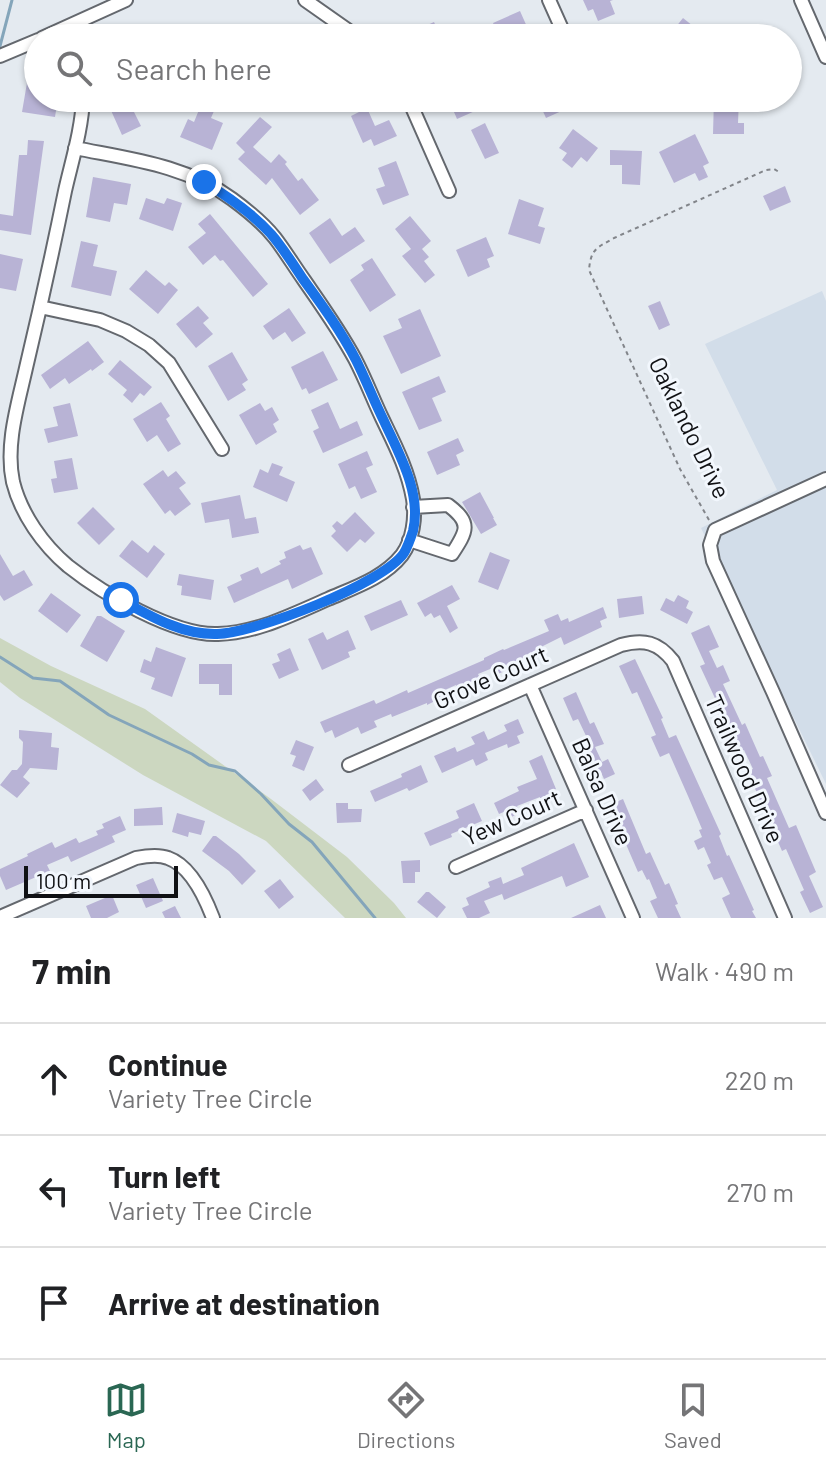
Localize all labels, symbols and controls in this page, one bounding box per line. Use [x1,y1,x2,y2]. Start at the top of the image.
search box [24,24,802,112]
icon: search [52,46,96,90]
text: Search here [116,50,272,86]
route end [186,164,222,200]
street label: Oaklando Drive [644,352,737,503]
route start [103,582,139,618]
street label: Grove Court [428,638,552,715]
street label: Trailwood Drive [700,690,791,847]
street label: Balsa Drive [567,733,640,850]
street label: Yew Court [458,782,565,851]
scale bar [24,862,178,898]
text: 100 m [36,867,91,893]
text: 7 min [32,950,111,991]
text: Walk · 490 m [655,955,794,986]
text: Continue [108,1046,228,1082]
icon: ahead [32,1057,76,1101]
text: 220 m [725,1064,794,1095]
text: Variety Tree Circle [108,1082,313,1113]
text: Turn left [108,1158,221,1194]
icon: left [32,1169,76,1213]
text: 270 m [726,1176,794,1207]
text: Variety Tree Circle [108,1194,313,1225]
icon: arrive [32,1281,76,1325]
text: Arrive at destination [108,1285,380,1321]
tab: Map [104,1378,148,1452]
tab: Directions [357,1378,455,1452]
tab: Saved [664,1378,722,1452]

